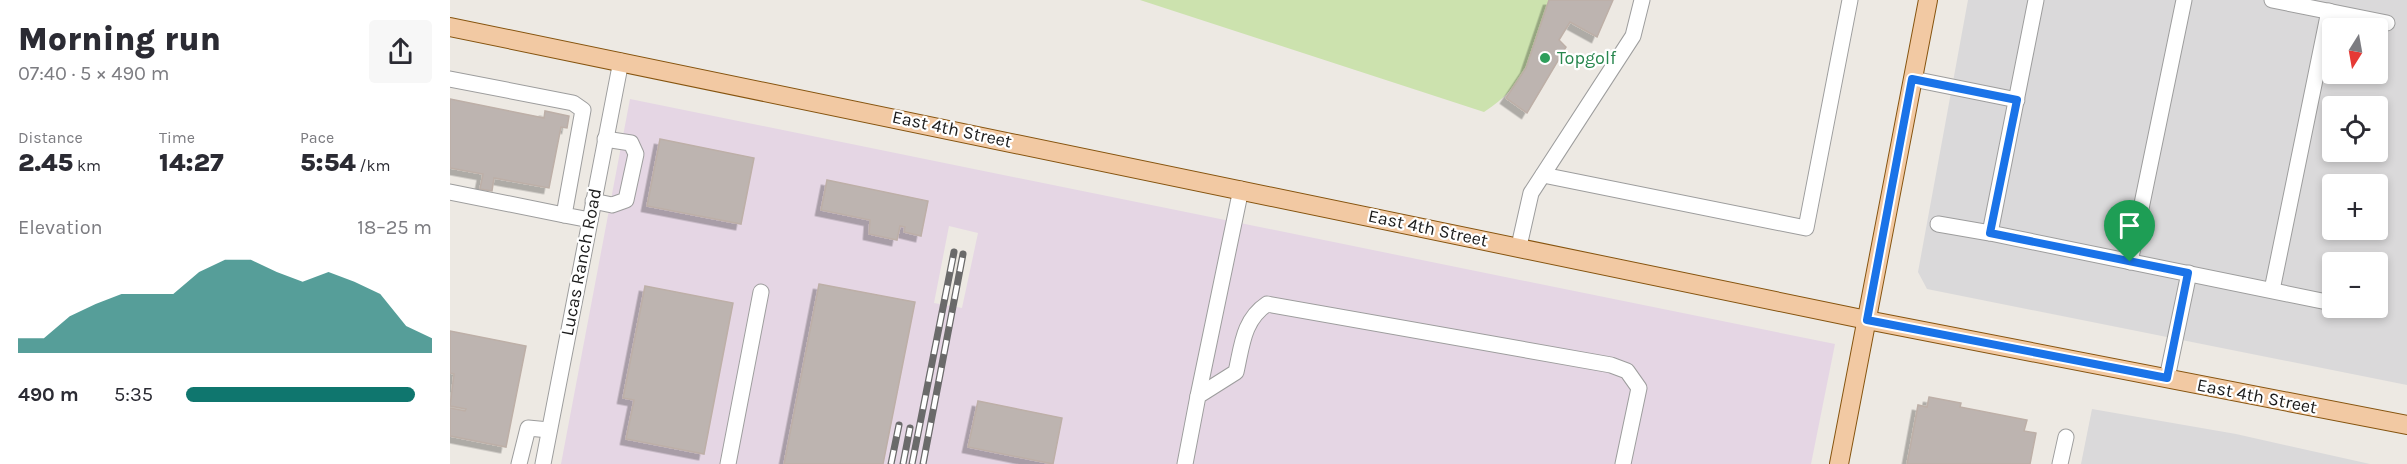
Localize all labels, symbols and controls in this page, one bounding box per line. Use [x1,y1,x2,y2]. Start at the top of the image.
north arrow [2322,18,2388,84]
map controls [2322,18,2388,318]
text: Morning run [18,20,221,58]
button: share [369,20,432,83]
place label: Topgolf [1557,47,1617,69]
marker: Topgolf [1538,51,1552,65]
text: 07:40 · 5 × 490 m [18,62,169,85]
button: locate [2322,96,2388,162]
street label: East 4th Street [890,106,1014,152]
text: Distance [18,128,83,147]
text: Time [159,128,195,147]
text: Pace [300,128,334,147]
text: 2.45 [18,147,73,178]
text: 14:27 [159,147,224,178]
text: 5:54 [300,147,356,178]
text: km [73,156,101,175]
text: /km [356,156,390,175]
button: + [2322,174,2388,240]
street label: Lucas Ranch Road [556,186,606,338]
pin [2104,200,2155,262]
street label: East 4th Street [1366,205,1490,251]
icon: arrive [2113,209,2146,242]
text: Elevation [18,216,103,239]
text: 18–25 m [357,216,432,239]
button: − [2322,252,2388,318]
street label: East 4th Street [2195,374,2319,418]
text: 490 m [18,383,79,406]
text: 5:35 [114,383,153,406]

